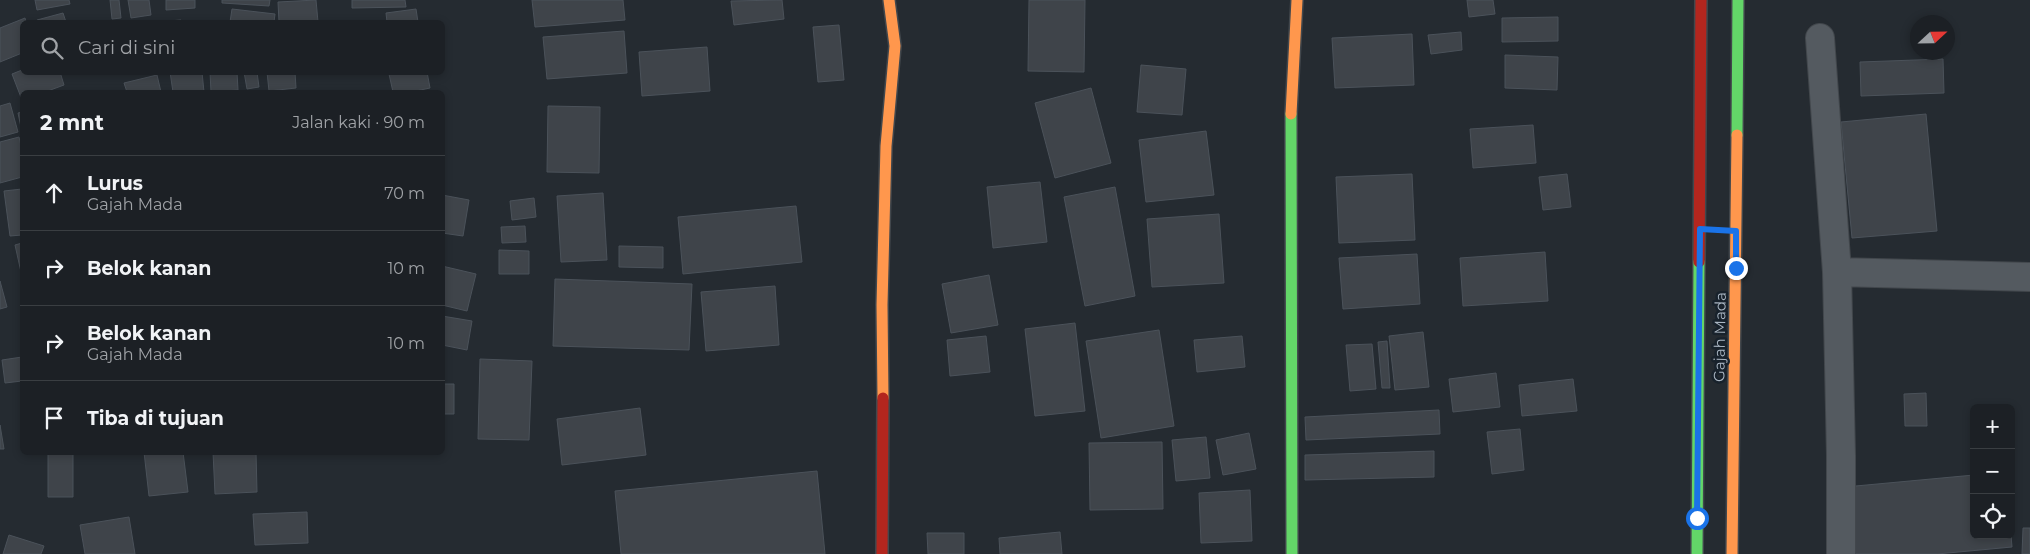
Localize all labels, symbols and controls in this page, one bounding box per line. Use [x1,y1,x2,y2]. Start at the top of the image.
north arrow [1910,15,1955,60]
search box [20,20,445,75]
icon: search [38,34,66,62]
text: Cari di sini [78,36,175,59]
text: 2 mnt [40,110,104,135]
text: Jalan kaki · 90 m [292,113,425,132]
text: Lurus [87,172,143,195]
icon: ahead [40,179,68,207]
text: 70 m [384,184,425,203]
text: Gajah Mada [87,195,183,214]
icon: right [40,254,68,282]
text: Belok kanan [87,257,211,280]
route end [1725,257,1748,280]
text: 10 m [387,259,425,278]
street label: Gajah Mada [1709,292,1730,382]
text: Belok kanan [87,322,211,345]
icon: right [40,329,68,357]
text: 10 m [387,334,425,353]
text: Gajah Mada [87,345,183,364]
icon: arrive [40,404,68,432]
map controls [1970,404,2015,539]
button: + [1970,404,2015,449]
text: Tiba di tujuan [87,407,224,430]
button: − [1970,449,2015,494]
button: locate [1970,494,2015,539]
route start [1686,507,1709,530]

